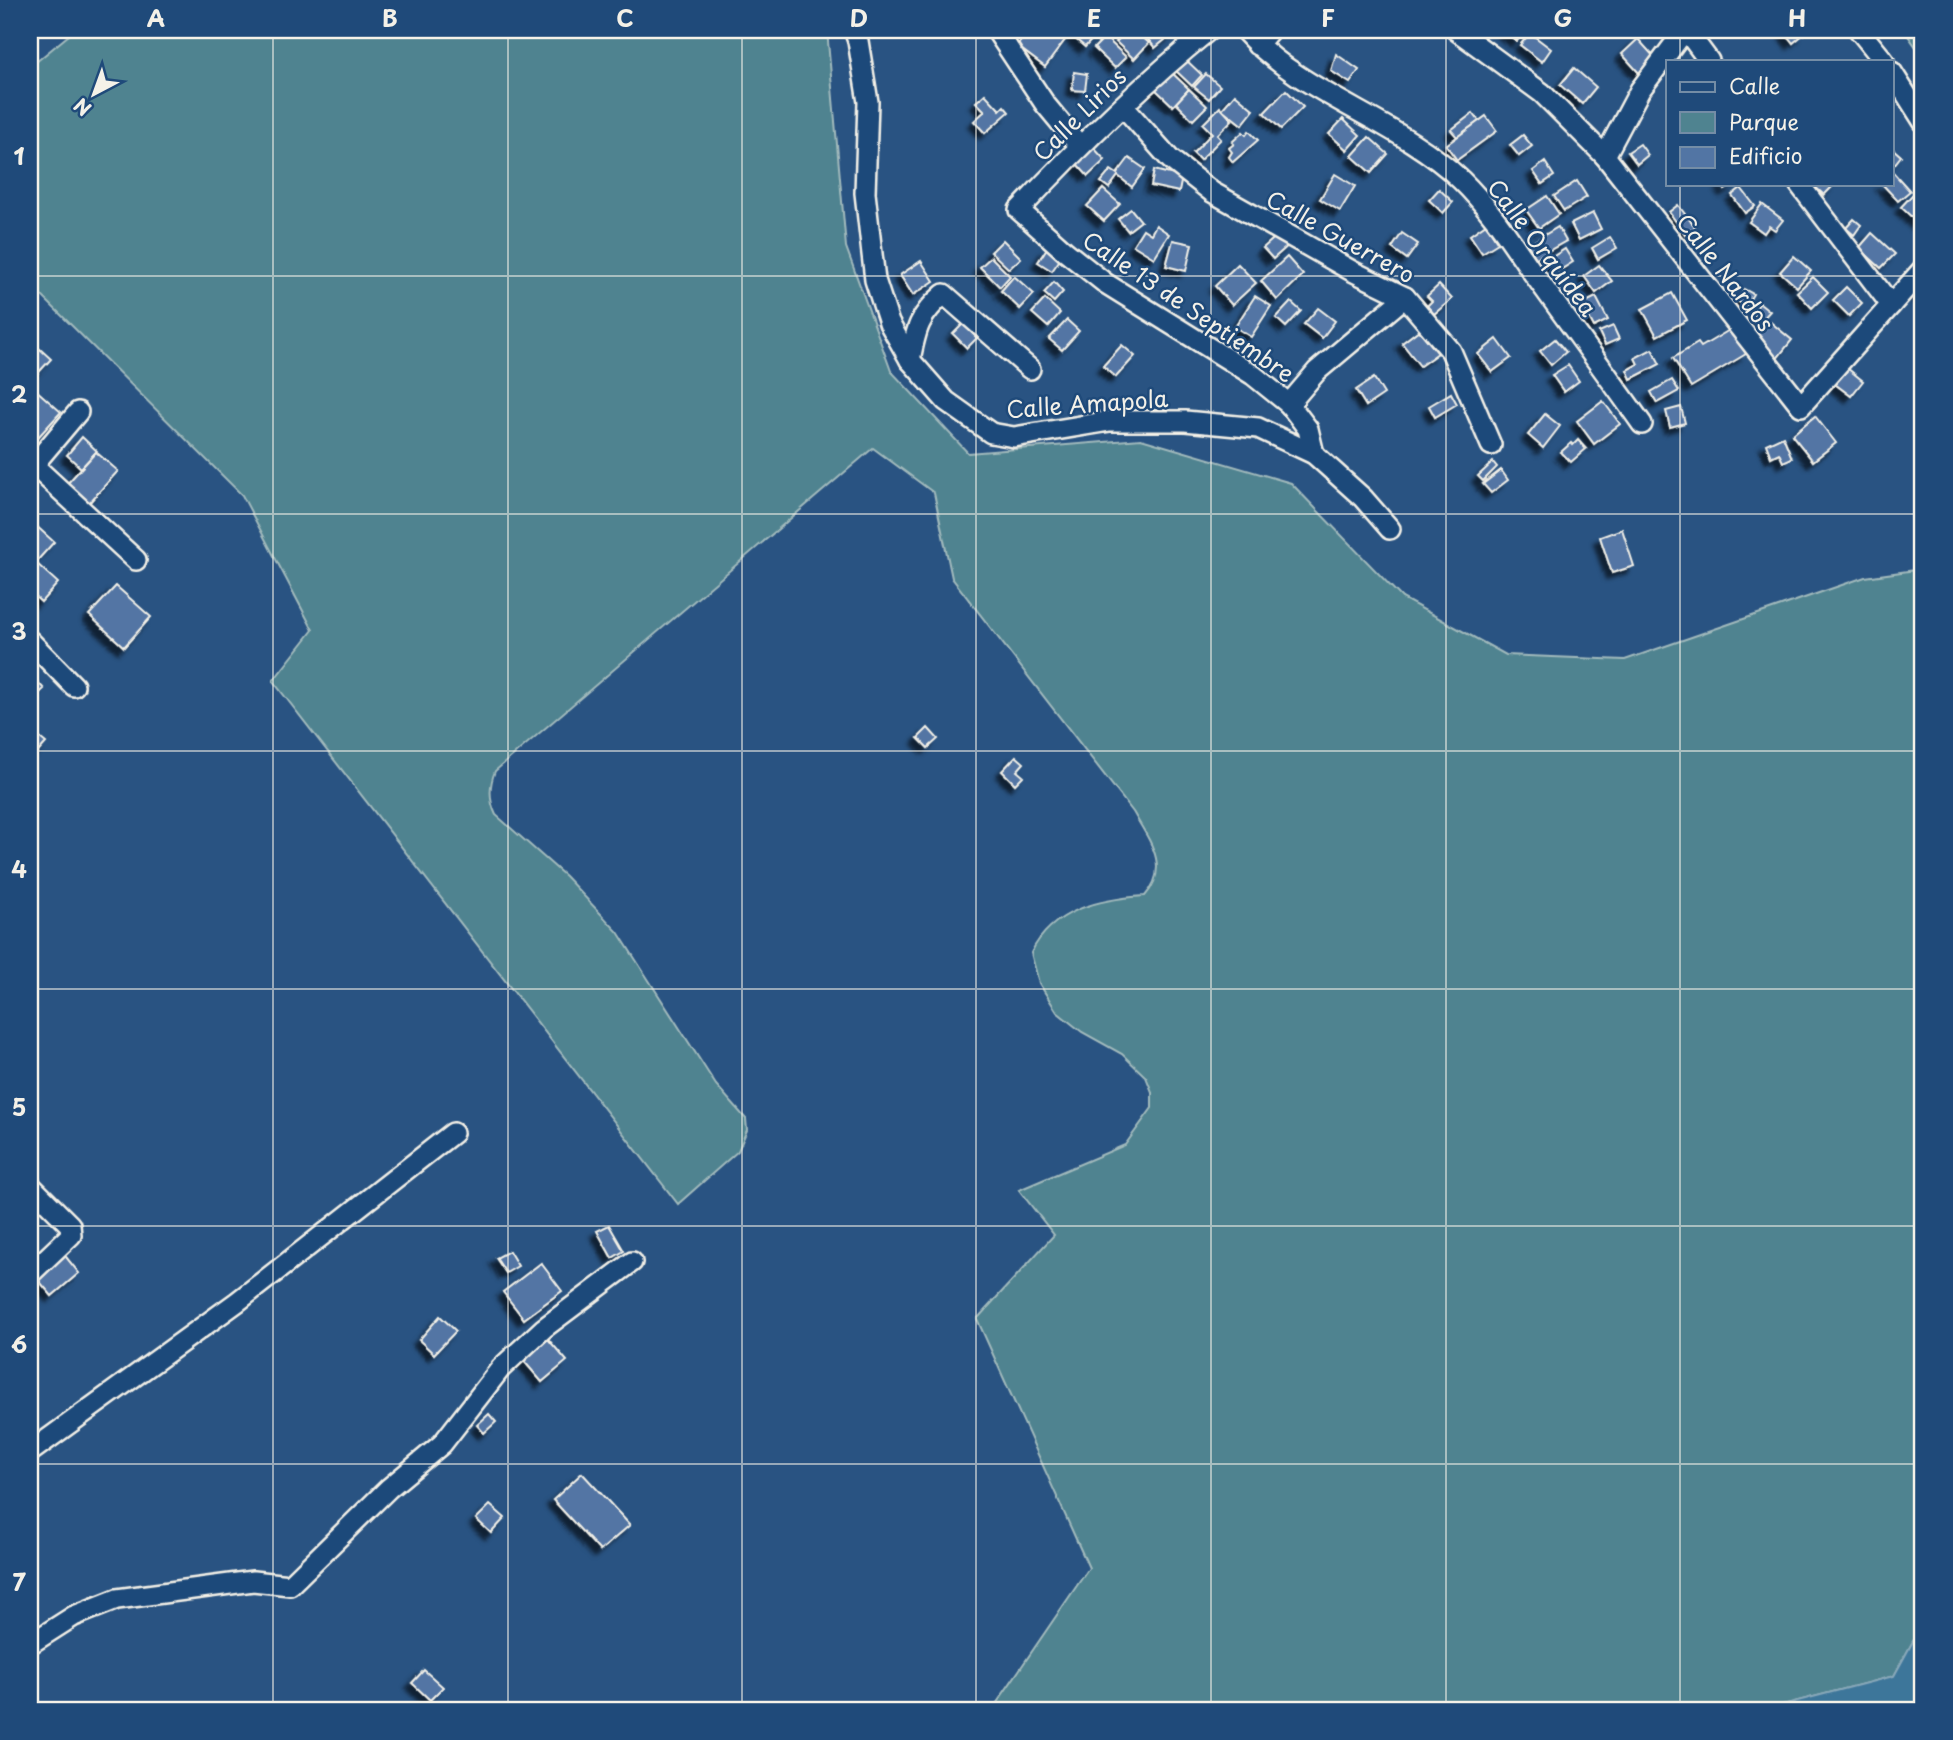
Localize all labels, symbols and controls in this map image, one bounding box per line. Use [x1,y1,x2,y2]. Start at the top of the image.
text: A [147,0,165,35]
text: B [382,0,398,35]
text: C [616,0,634,35]
text: D [850,0,868,35]
text: E [1087,0,1101,35]
text: F [1321,0,1335,35]
text: G [1554,0,1572,35]
text: H [1788,0,1806,35]
street label: Calle Lirios [1024,59,1134,169]
north arrow [60,60,130,130]
legend [1666,60,1894,186]
text: Calle [1729,69,1780,101]
text: N [67,92,97,123]
text: Parque [1729,105,1799,137]
text: 1 [14,138,25,173]
text: Edificio [1729,139,1802,171]
street label: Calle Orquídea [1480,171,1607,324]
street label: Calle Guerrero [1260,181,1422,291]
street label: Calle Nardos [1669,205,1783,339]
street label: Calle 13 de Septiembre [1076,222,1302,390]
text: 2 [11,376,27,411]
street label: Calle Amapola [1005,380,1170,426]
text: 3 [11,613,27,648]
text: 4 [11,851,27,886]
text: 5 [12,1089,26,1124]
text: 6 [11,1326,27,1361]
text: 7 [12,1564,26,1599]

